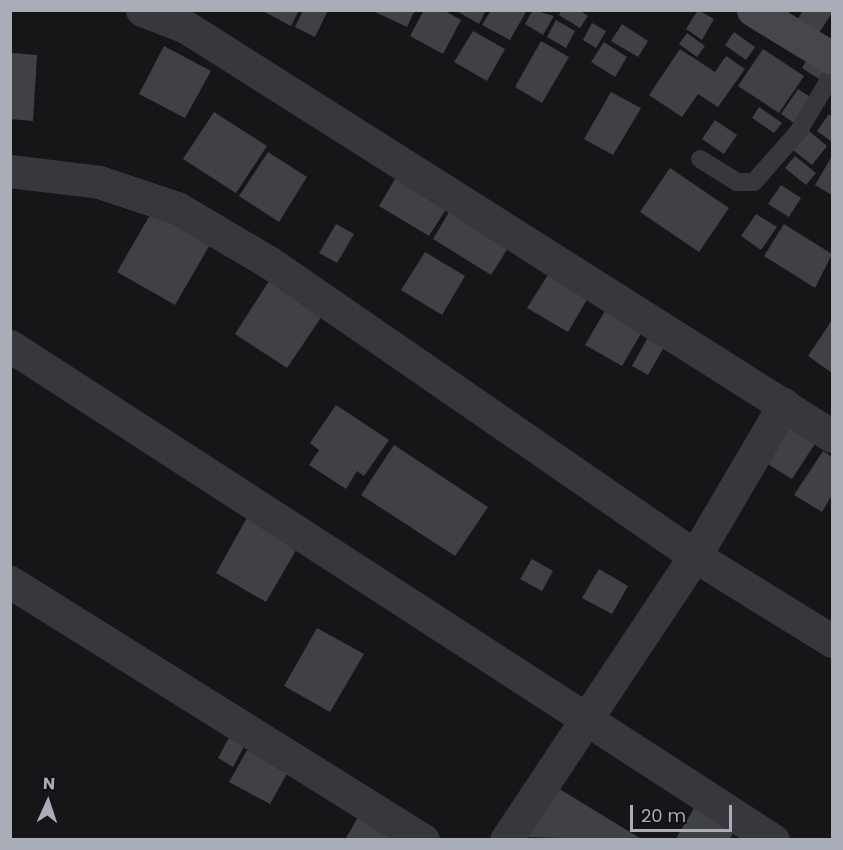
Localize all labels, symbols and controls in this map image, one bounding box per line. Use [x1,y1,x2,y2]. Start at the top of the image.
north arrow [18,772,78,832]
text: N [42,772,56,795]
scale bar [633,793,735,831]
text: 20 m [641,803,686,828]

